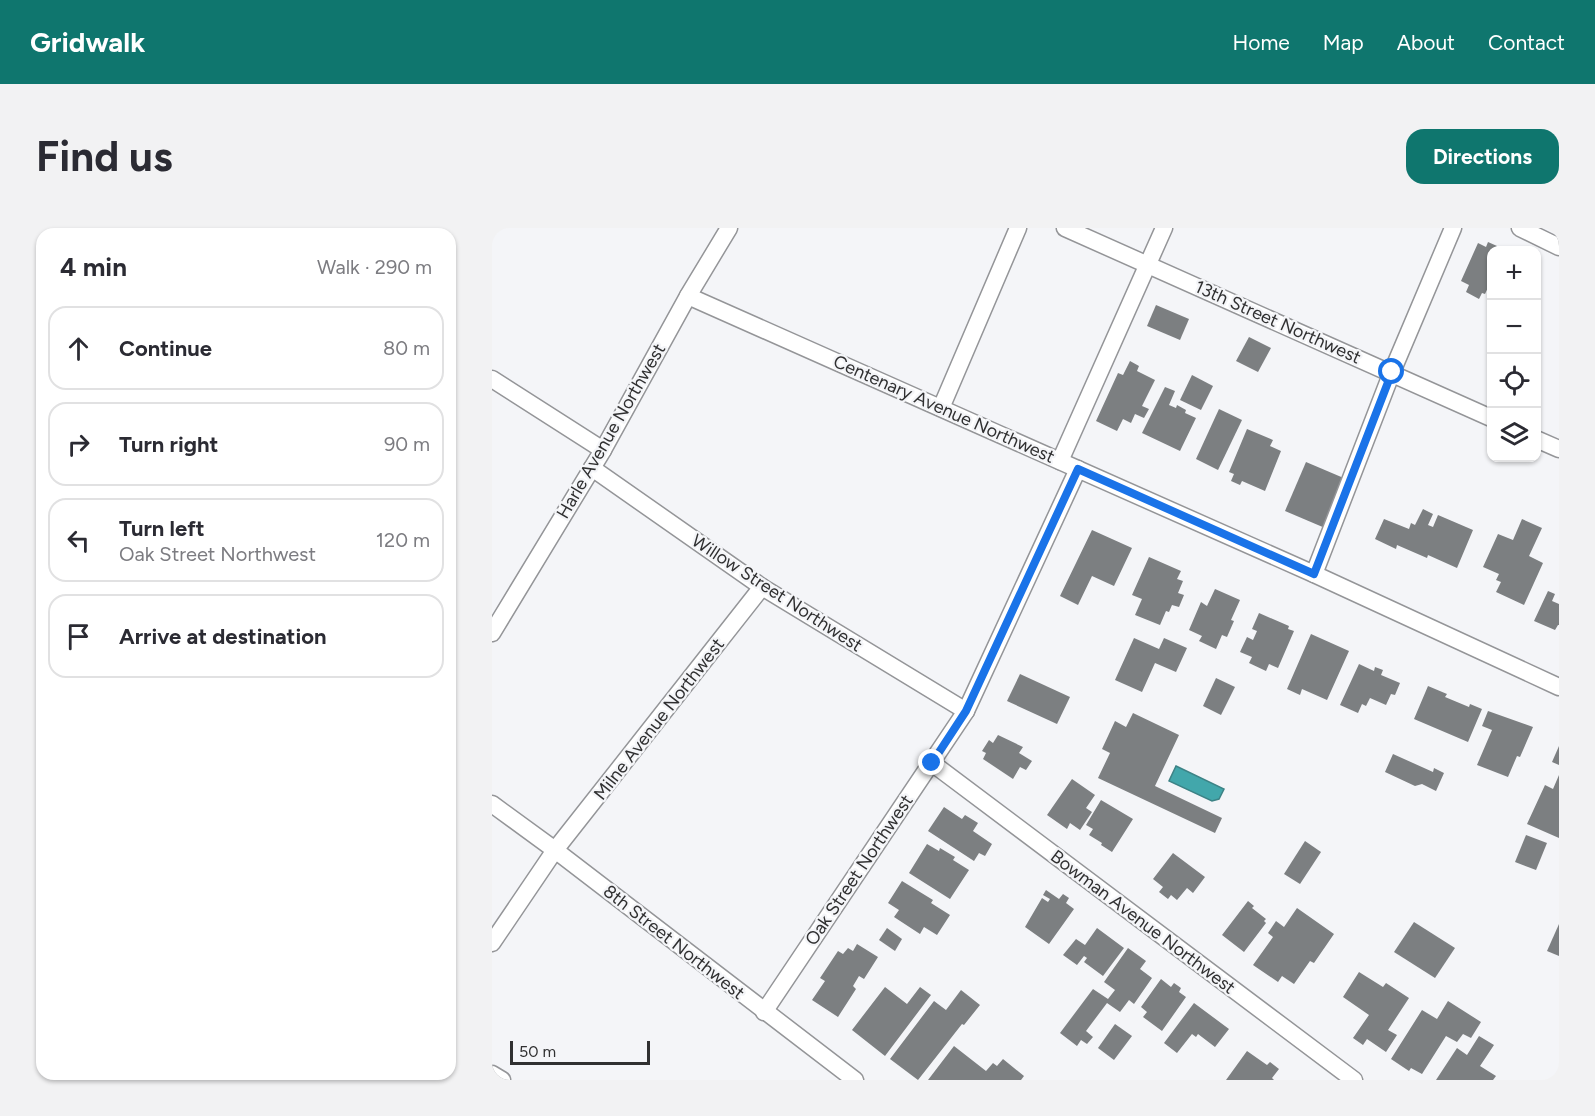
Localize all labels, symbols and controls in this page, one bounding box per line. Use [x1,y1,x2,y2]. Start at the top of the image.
text: Gridwalk [30,25,145,59]
text: Home [1233,30,1290,55]
text: Map [1323,30,1364,55]
text: About [1397,30,1455,55]
text: Contact [1488,30,1565,55]
button: Directions [1406,129,1559,184]
text: Find us [36,131,173,182]
map controls [1487,246,1541,462]
button: + [1487,246,1541,300]
text: 4 min [60,251,127,283]
text: Walk · 290 m [317,255,432,279]
street label: 13th Street Northwest [1192,275,1365,369]
button: − [1487,300,1541,354]
icon: ahead [62,332,95,365]
text: Continue [119,335,212,362]
text: 80 m [383,336,430,360]
street label: Harle Avenue Northwest [552,339,670,522]
street label: Centenary Avenue Northwest [830,350,1058,468]
button: locate [1487,354,1541,408]
route start [1378,358,1404,384]
button: layers [1487,408,1541,462]
icon: right [62,428,95,461]
text: Turn right [119,431,218,458]
text: 90 m [384,432,430,456]
text: Turn left [119,515,205,542]
icon: left [62,524,95,557]
text: 120 m [376,528,430,552]
street label: Willow Street Northwest [688,530,867,657]
text: Oak Street Northwest [119,542,316,566]
icon: arrive [62,620,95,653]
text: Arrive at destination [119,623,327,650]
street label: Milne Avenue Northwest [589,634,729,804]
route end [918,749,944,775]
street label: Oak Street Northwest [800,790,918,950]
street label: Bowman Avenue Northwest [1046,845,1240,999]
street label: 8th Street Northwest [599,880,749,1004]
scale bar [510,1038,650,1066]
text: 50 m [519,1042,556,1061]

